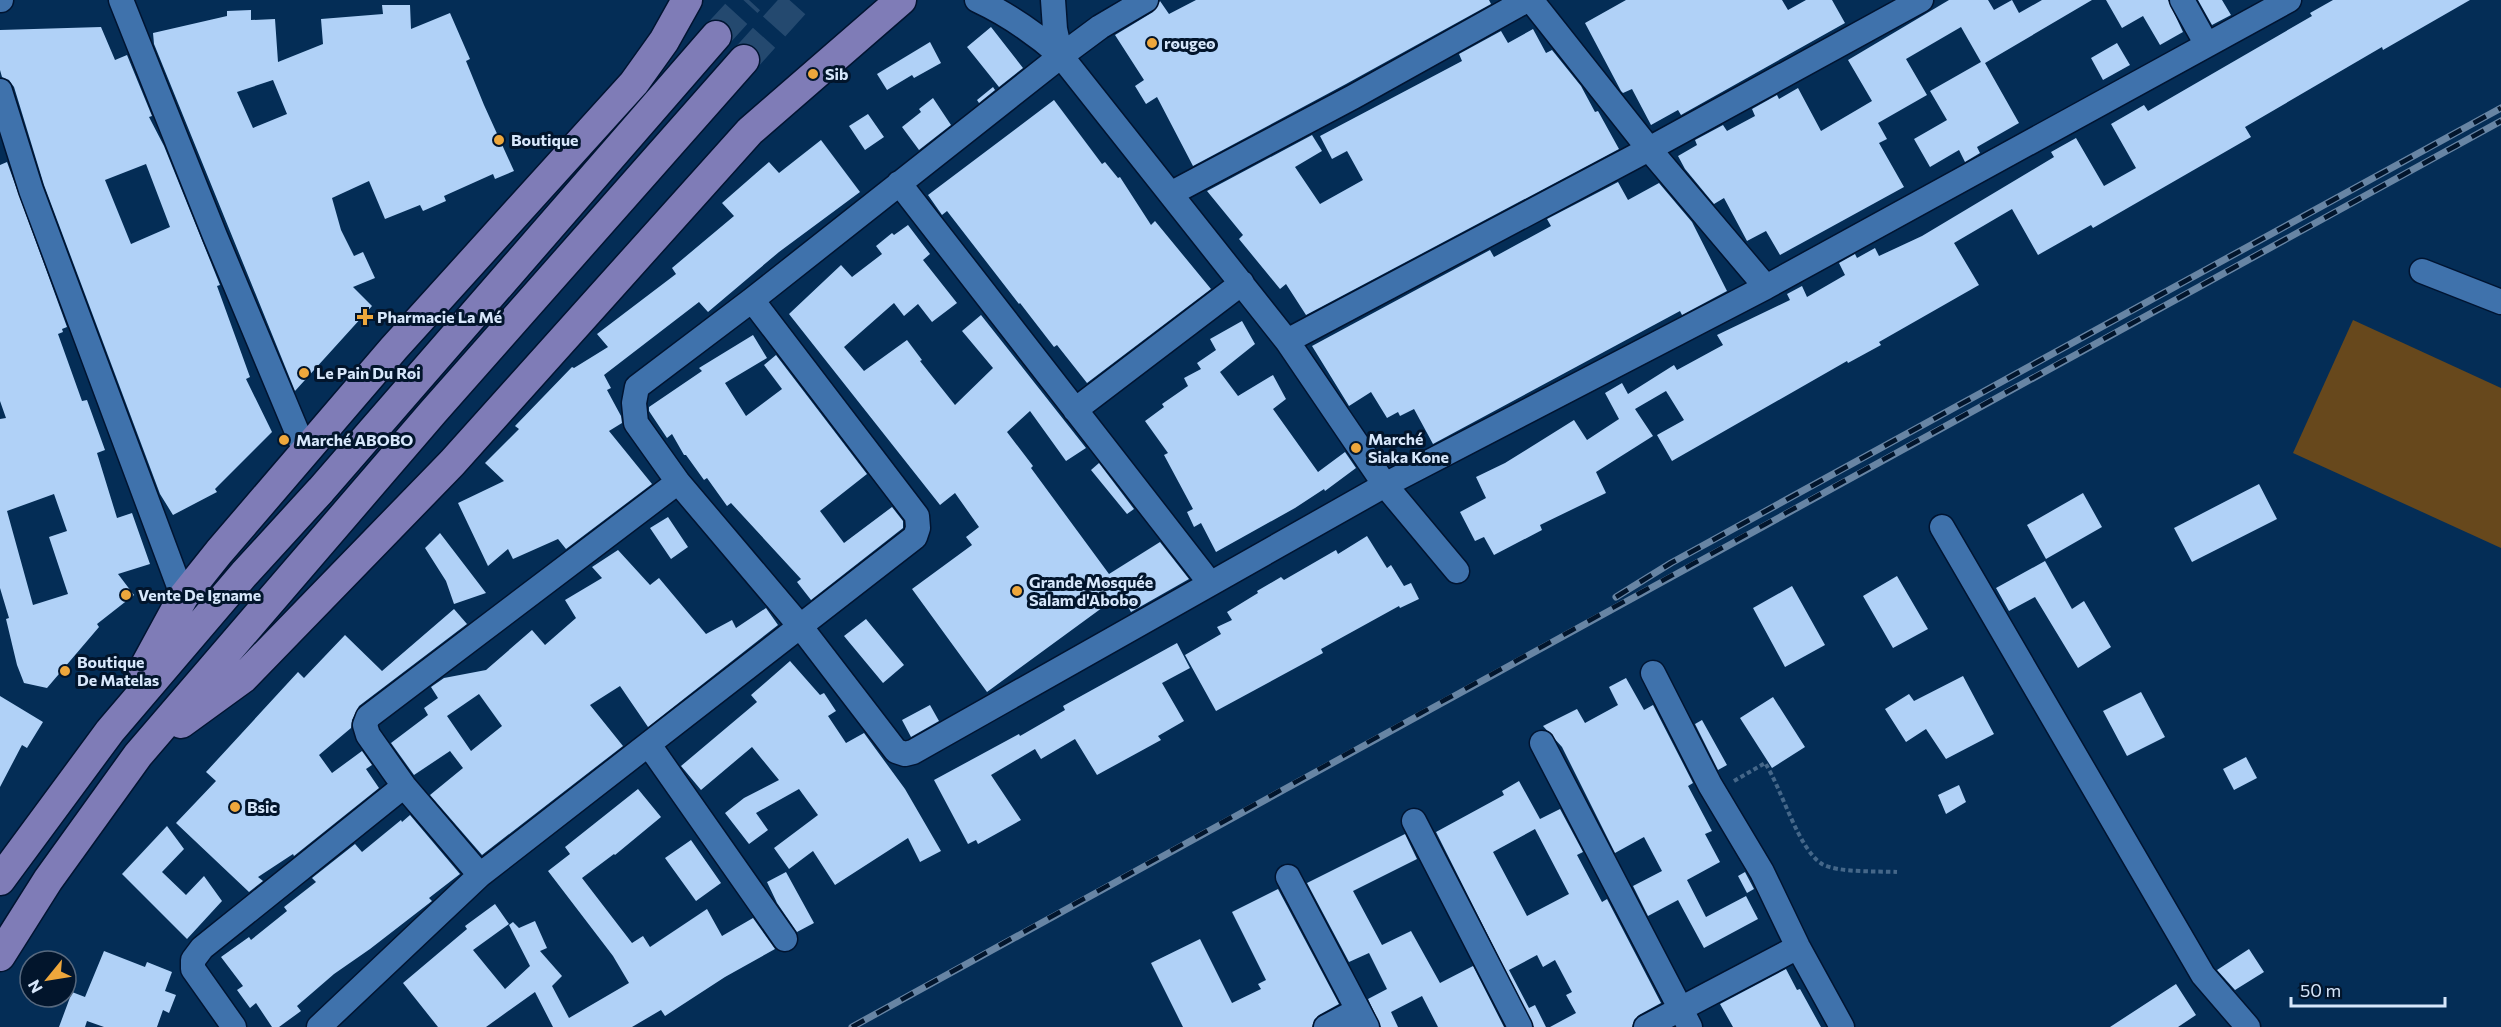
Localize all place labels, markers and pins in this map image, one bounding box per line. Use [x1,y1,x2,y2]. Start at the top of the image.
place label: rougeo [1164,33,1216,52]
marker: rougeo [1145,36,1159,50]
place label: Sib [825,64,849,83]
marker: Sib [806,67,820,81]
place label: Boutique [511,130,578,149]
marker: Boutique [492,133,506,147]
place label: Pharmacie La Mé [377,307,502,326]
marker: Pharmacie La Mé [358,310,372,324]
place label: Le Pain Du Roi [316,363,421,382]
marker: Le Pain Du Roi [297,366,311,380]
place label: Marché Siaka Kone [1368,429,1449,466]
place label: Marché ABOBO [296,430,413,449]
marker: Marché ABOBO [277,433,291,447]
marker: Marché Siaka Kone [1349,441,1363,455]
place label: Grande Mosquée Salam d'Abobo [1029,572,1153,609]
marker: Grande Mosquée Salam d'Abobo [1010,584,1024,598]
place label: Vente De Igname [138,585,261,604]
marker: Vente De Igname [119,588,133,602]
place label: Boutique De Matelas [77,652,159,689]
marker: Boutique De Matelas [58,664,72,678]
place label: Bsic [247,797,278,816]
marker: Bsic [228,800,242,814]

